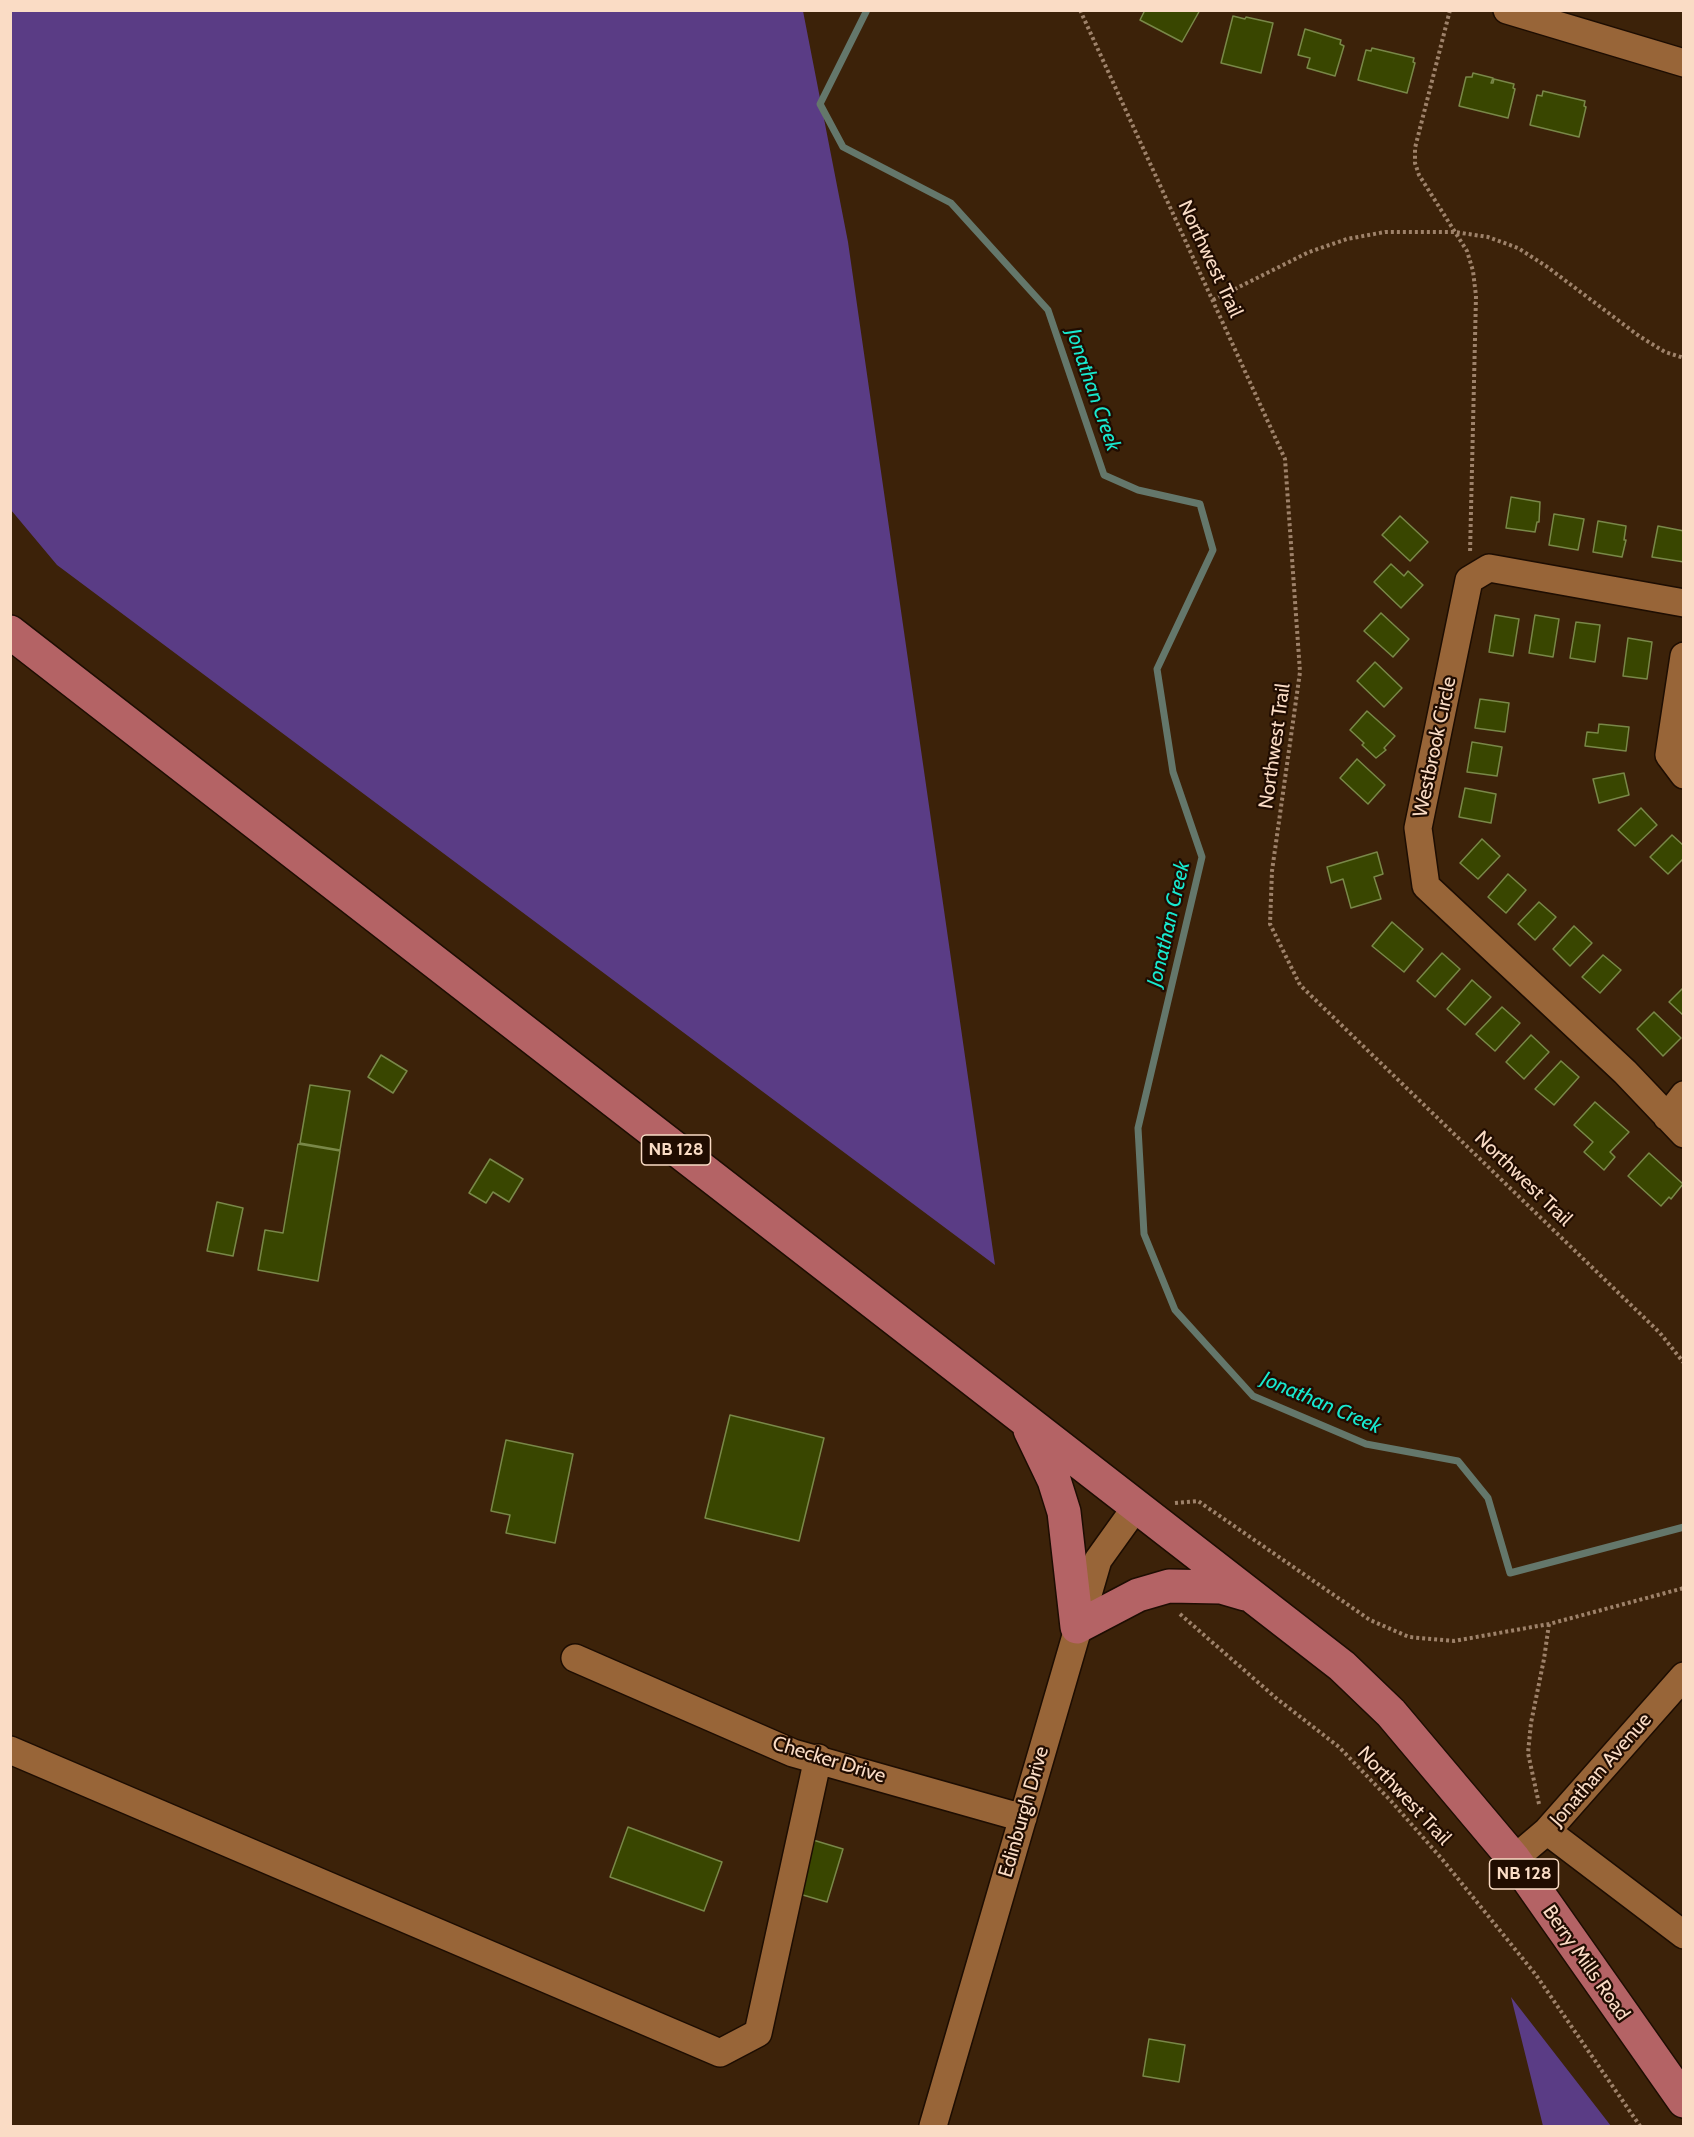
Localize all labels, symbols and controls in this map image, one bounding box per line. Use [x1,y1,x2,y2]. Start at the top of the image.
street label: Northwest Trail [1172,197,1248,321]
water label: Jonathan Creek [1060,325,1126,455]
street label: Westbrook Circle [1408,674,1462,820]
street label: Northwest Trail [1254,682,1296,810]
water label: Jonathan Creek [1142,859,1196,989]
street label: Northwest Trail [1469,1126,1577,1232]
road number: NB 128 [642,1135,710,1165]
water label: Jonathan Creek [1257,1366,1385,1440]
street label: Jonathan Avenue [1545,1708,1657,1832]
street label: Checker Drive [770,1731,888,1789]
street label: Northwest Trail [1352,1742,1456,1850]
street label: Edinburgh Drive [994,1744,1054,1880]
road number: NB 128 [1490,1859,1558,1889]
street label: Berry Mills Road [1537,1901,1635,2025]

